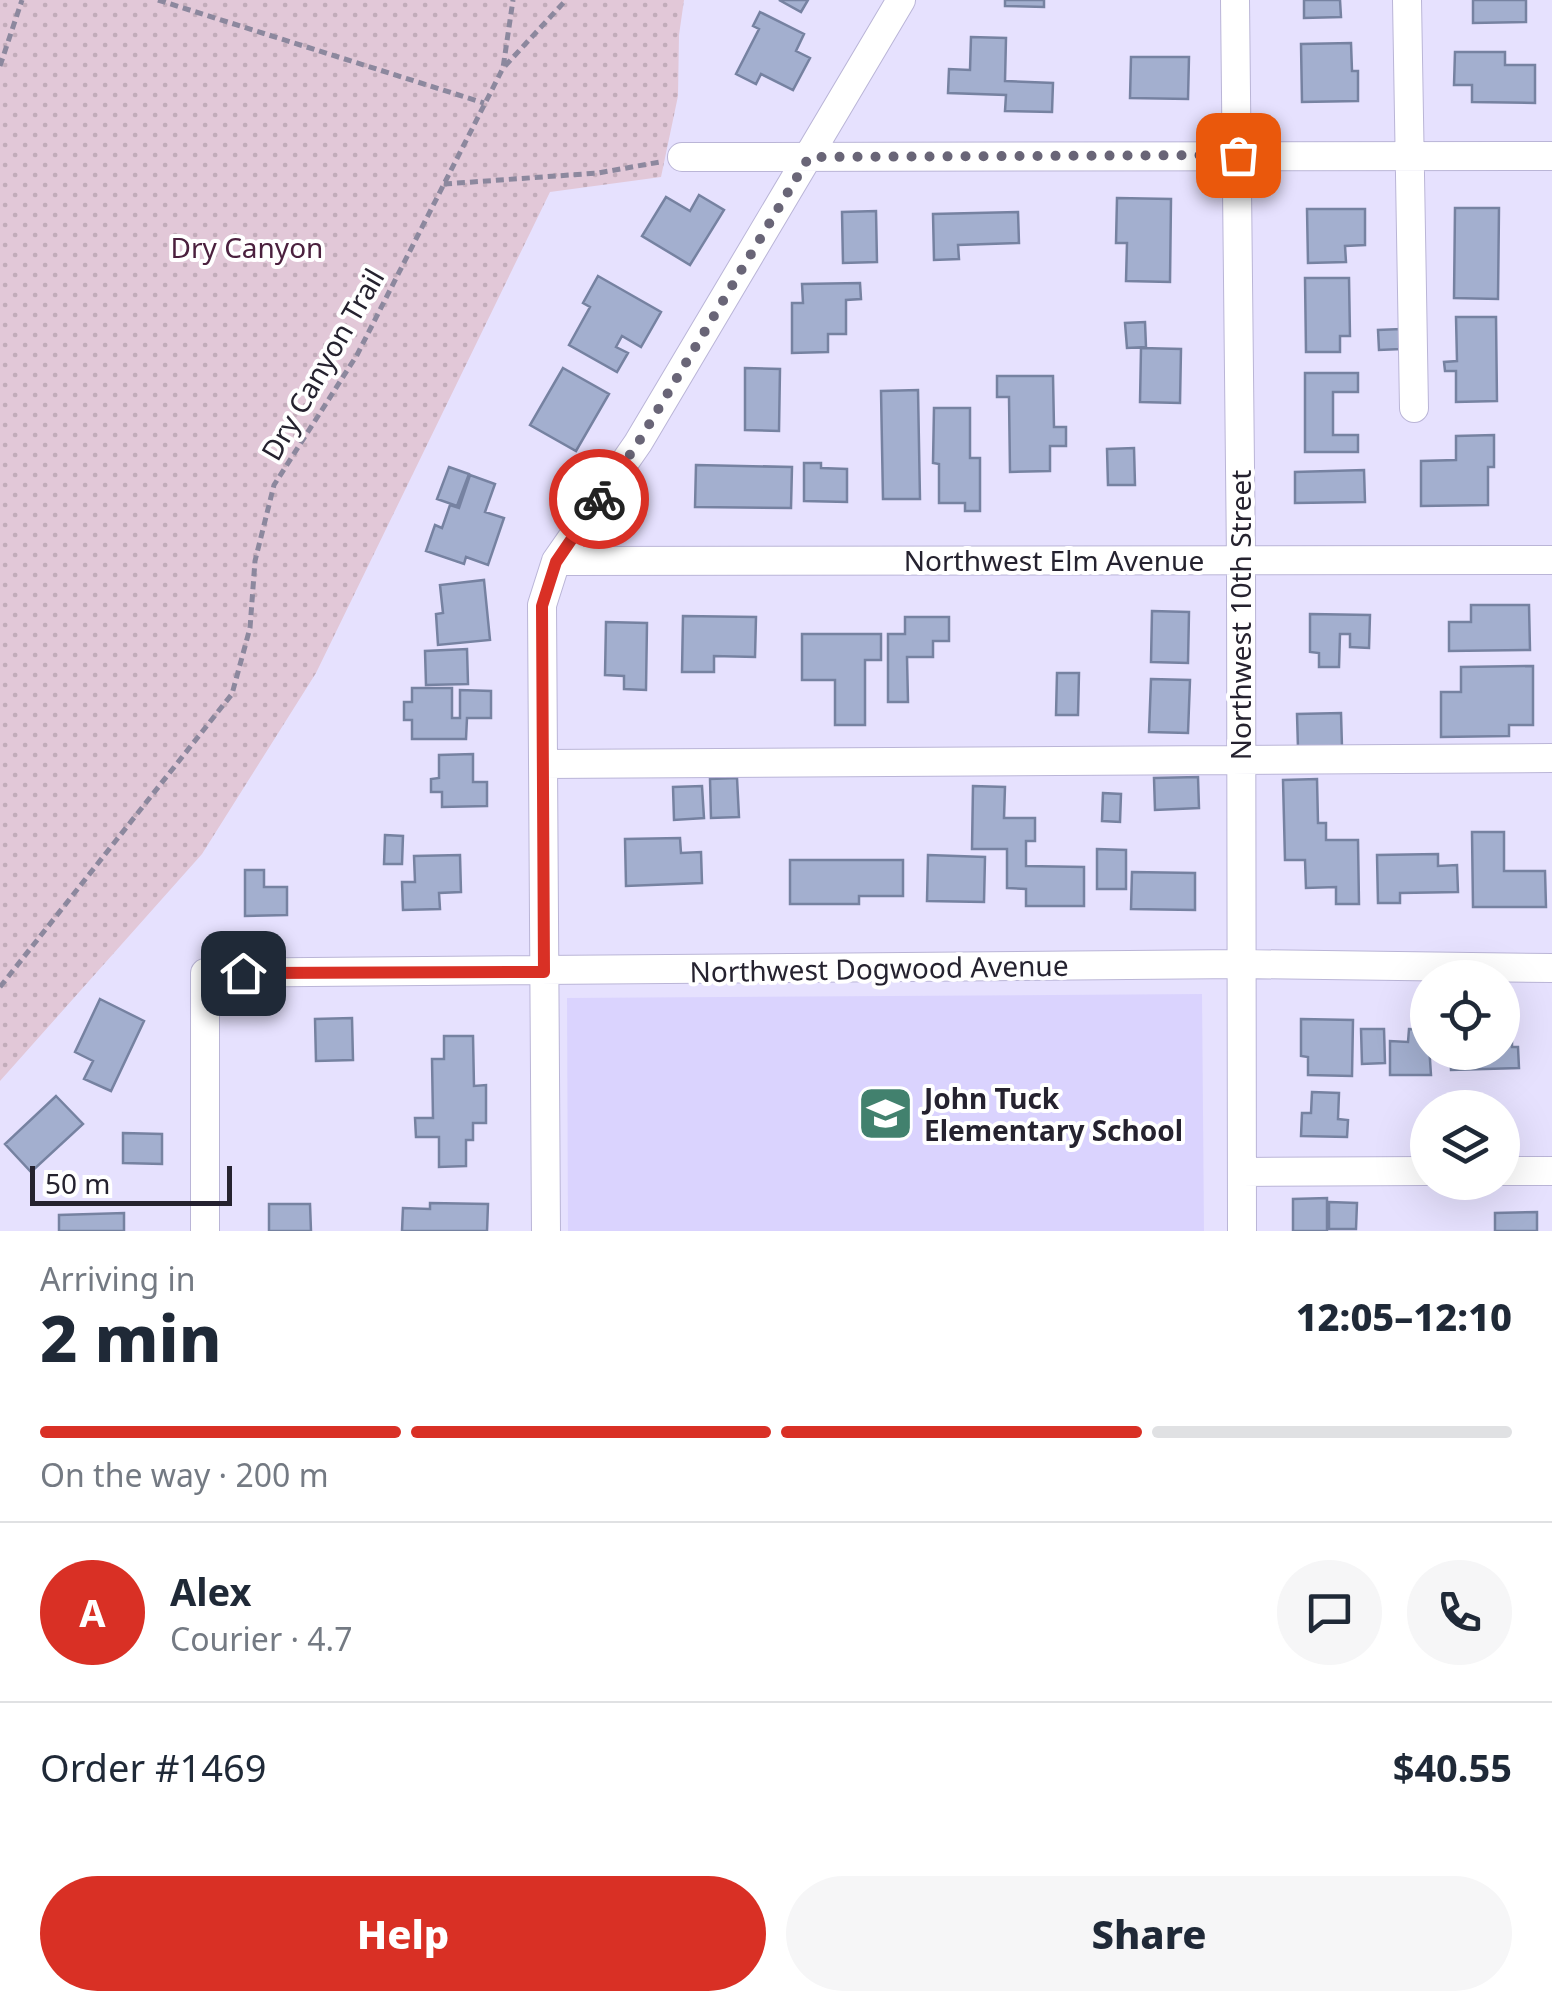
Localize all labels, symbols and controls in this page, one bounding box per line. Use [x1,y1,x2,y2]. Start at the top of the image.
pin [1196,113,1281,198]
icon: bag [1211,128,1266,183]
park label: Dry Canyon [171,228,323,266]
street label: Dry Canyon Trail [252,261,392,467]
courier [549,449,649,549]
street label: Northwest 10th Street [1221,470,1259,760]
icon: bike [572,472,627,527]
street label: Northwest Elm Avenue [904,541,1204,579]
pin [201,931,286,1016]
icon: home [216,946,271,1001]
street label: Northwest Dogwood Avenue [689,946,1069,990]
map controls [1410,960,1520,1200]
button: locate [1410,960,1520,1070]
place label: John Tuck Elementary School [921,1079,1183,1149]
school or university icon: John Tuck Elementary School [855,1084,915,1144]
button: layers [1410,1090,1520,1200]
scale bar [30,1161,232,1206]
text: 50 m [45,1164,111,1202]
text: Arriving in [40,1257,195,1300]
text: 12:05–12:10 [1296,1290,1512,1342]
text: 2 min [40,1293,222,1381]
text: On the way · 200 m [40,1453,329,1496]
button: chat [1277,1560,1382,1665]
button: phone [1407,1560,1512,1665]
text: Alex [170,1565,252,1617]
text: A [79,1586,106,1638]
text: Courier · 4.7 [170,1617,353,1660]
text: Order #1469 [40,1741,266,1793]
text: $40.55 [1393,1741,1512,1793]
button: Help [40,1876,766,1991]
button: Share [786,1876,1512,1991]

